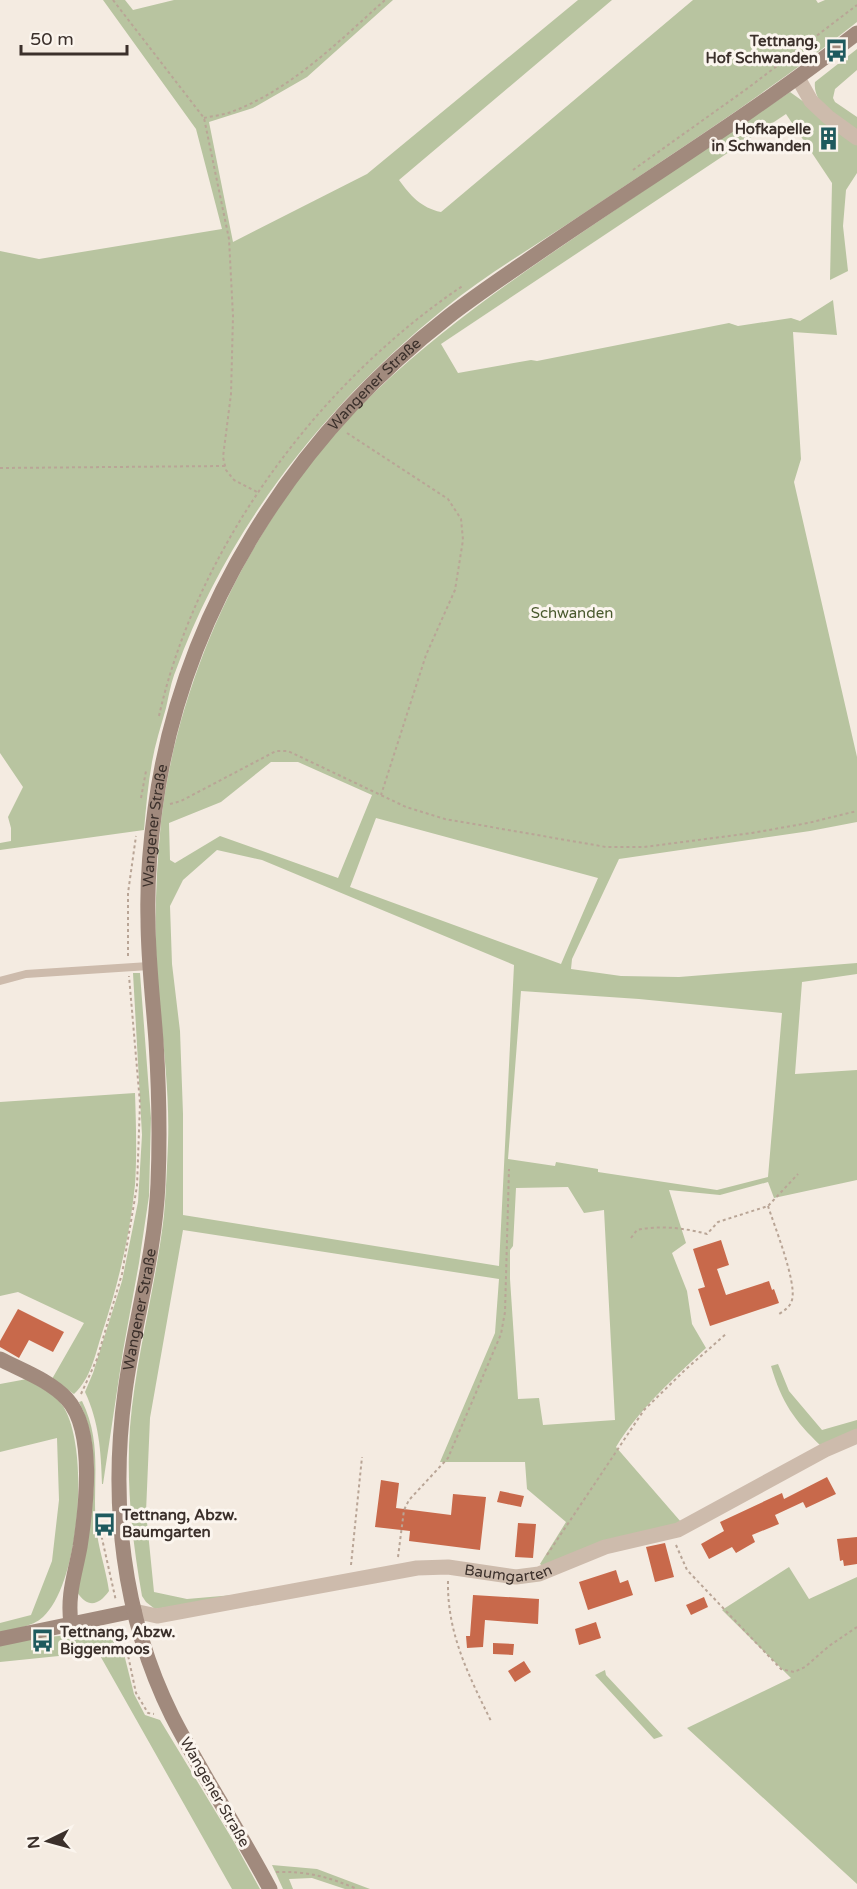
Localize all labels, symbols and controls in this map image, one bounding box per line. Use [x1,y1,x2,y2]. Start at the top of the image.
scale bar [21,18,128,56]
text: 50 m [30,28,74,50]
place label: Tettnang, Hof Schwanden [706,32,818,67]
bus stop icon: Tettnang, Hof Schwanden [823,37,849,63]
place label: Hofkapelle in Schwanden [712,120,812,155]
building icon: Hofkapelle in Schwanden [816,125,842,151]
street label: Wangener Straße [324,334,425,434]
park label: Schwanden [531,604,613,622]
street label: Wangener Straße [139,763,171,888]
street label: Wangener Straße [119,1247,160,1372]
place label: Tettnang, Abzw. Baumgarten [121,1506,237,1542]
bus stop icon: Tettnang, Abzw. Baumgarten [91,1511,117,1537]
street label: Baumgarten [463,1561,555,1586]
place label: Tettnang, Abzw. Biggenmoos [59,1623,175,1659]
bus stop icon: Tettnang, Abzw. Biggenmoos [29,1628,55,1654]
street label: Wangener Straße [176,1734,254,1850]
north arrow [18,1811,78,1871]
text: N [24,1835,45,1849]

